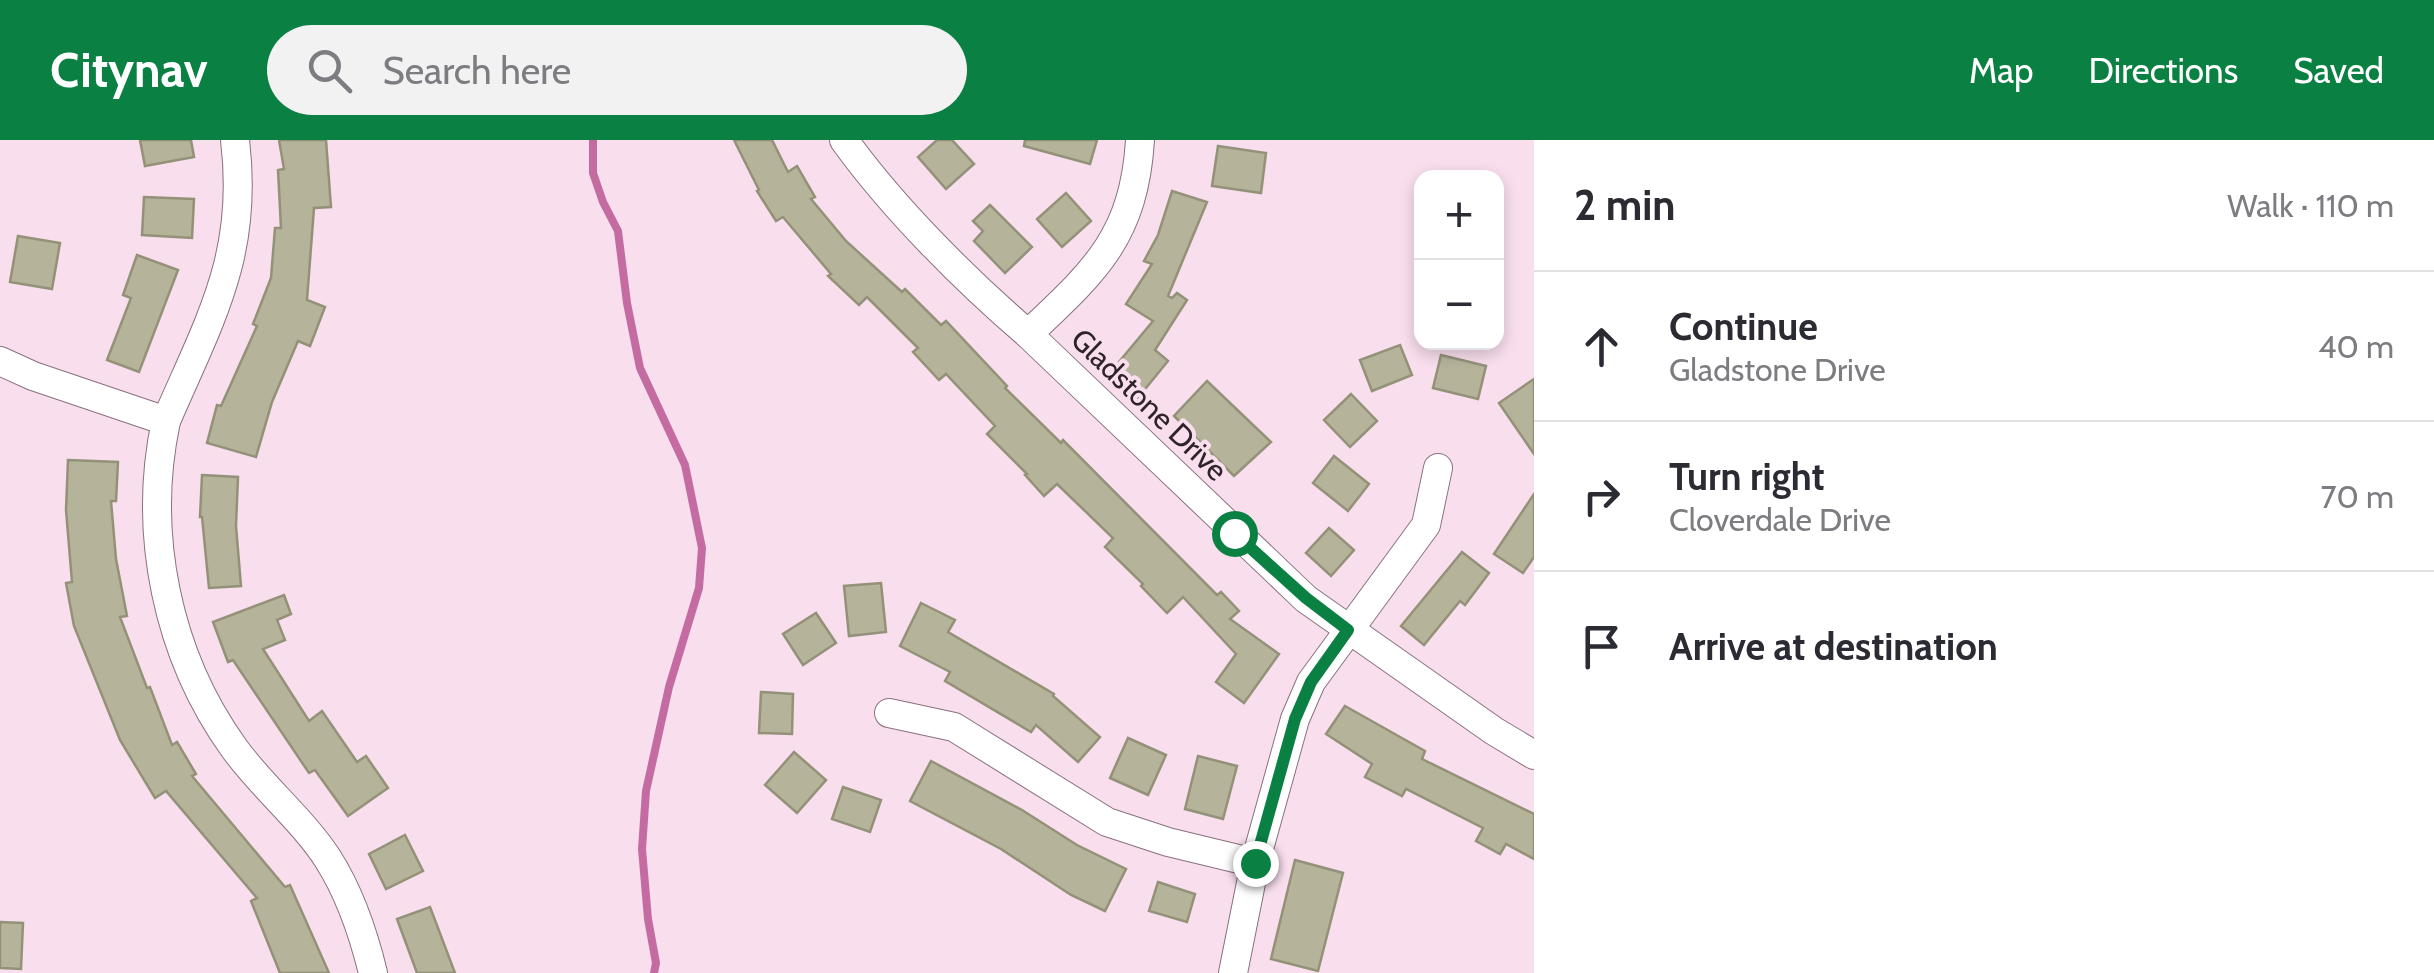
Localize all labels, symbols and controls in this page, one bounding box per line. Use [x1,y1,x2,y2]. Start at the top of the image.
search box [267,25,967,115]
text: Citynav [50,41,207,99]
icon: search [302,43,357,98]
text: Search here [382,47,571,94]
text: Map [1969,49,2034,92]
text: Directions [2089,49,2238,92]
text: Saved [2293,49,2384,92]
map controls [1414,170,1504,350]
button: + [1414,170,1504,260]
text: 2 min [1574,179,1675,231]
text: Walk · 110 m [2227,186,2394,225]
button: − [1414,260,1504,350]
text: Continue [1669,303,1818,350]
icon: ahead [1574,319,1629,374]
street label: Gladstone Drive [1063,321,1235,489]
text: 40 m [2318,327,2394,366]
text: Gladstone Drive [1669,350,1886,389]
text: Turn right [1669,453,1825,500]
icon: right [1574,469,1629,524]
text: 70 m [2321,477,2394,516]
text: Cloverdale Drive [1669,500,1891,539]
route start [1212,511,1258,557]
icon: arrive [1574,619,1629,674]
text: Arrive at destination [1669,623,1998,670]
route end [1233,841,1279,887]

